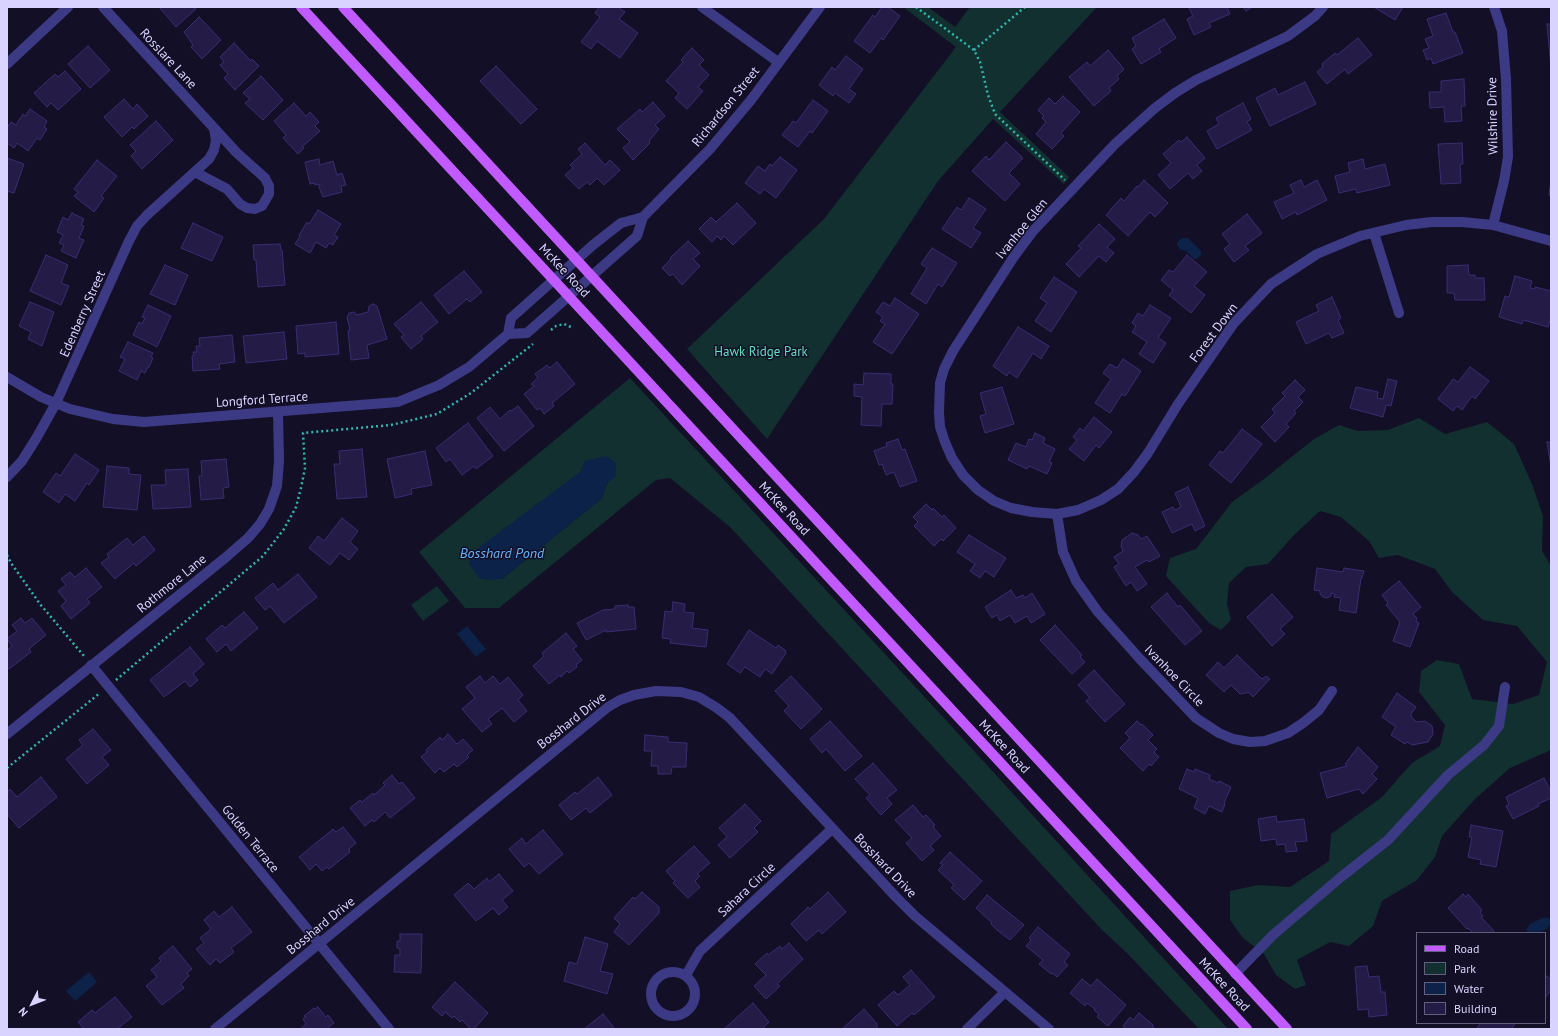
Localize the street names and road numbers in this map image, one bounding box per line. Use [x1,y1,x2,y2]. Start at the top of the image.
street label: Rosslare Lane [136,26,200,92]
street label: Richardson Street [689,64,763,150]
street label: Wilshire Drive [1485,77,1501,155]
street label: Ivanhoe Glen [993,196,1051,262]
street label: McKee Road [535,241,593,301]
street label: Edenberry Street [57,268,109,360]
street label: Forest Down [1187,300,1241,366]
street label: Longford Terrace [215,389,309,411]
street label: McKee Road [755,479,813,539]
street label: Rothmore Lane [134,551,210,617]
street label: Ivanhoe Circle [1141,642,1207,710]
street label: Bosshard Drive [534,689,610,753]
street label: McKee Road [975,717,1033,777]
street label: Golden Terrace [218,802,282,876]
street label: Bosshard Drive [851,831,919,901]
street label: Sahara Circle [715,859,779,921]
street label: Bosshard Drive [284,894,358,958]
street label: McKee Road [1195,955,1253,1015]

